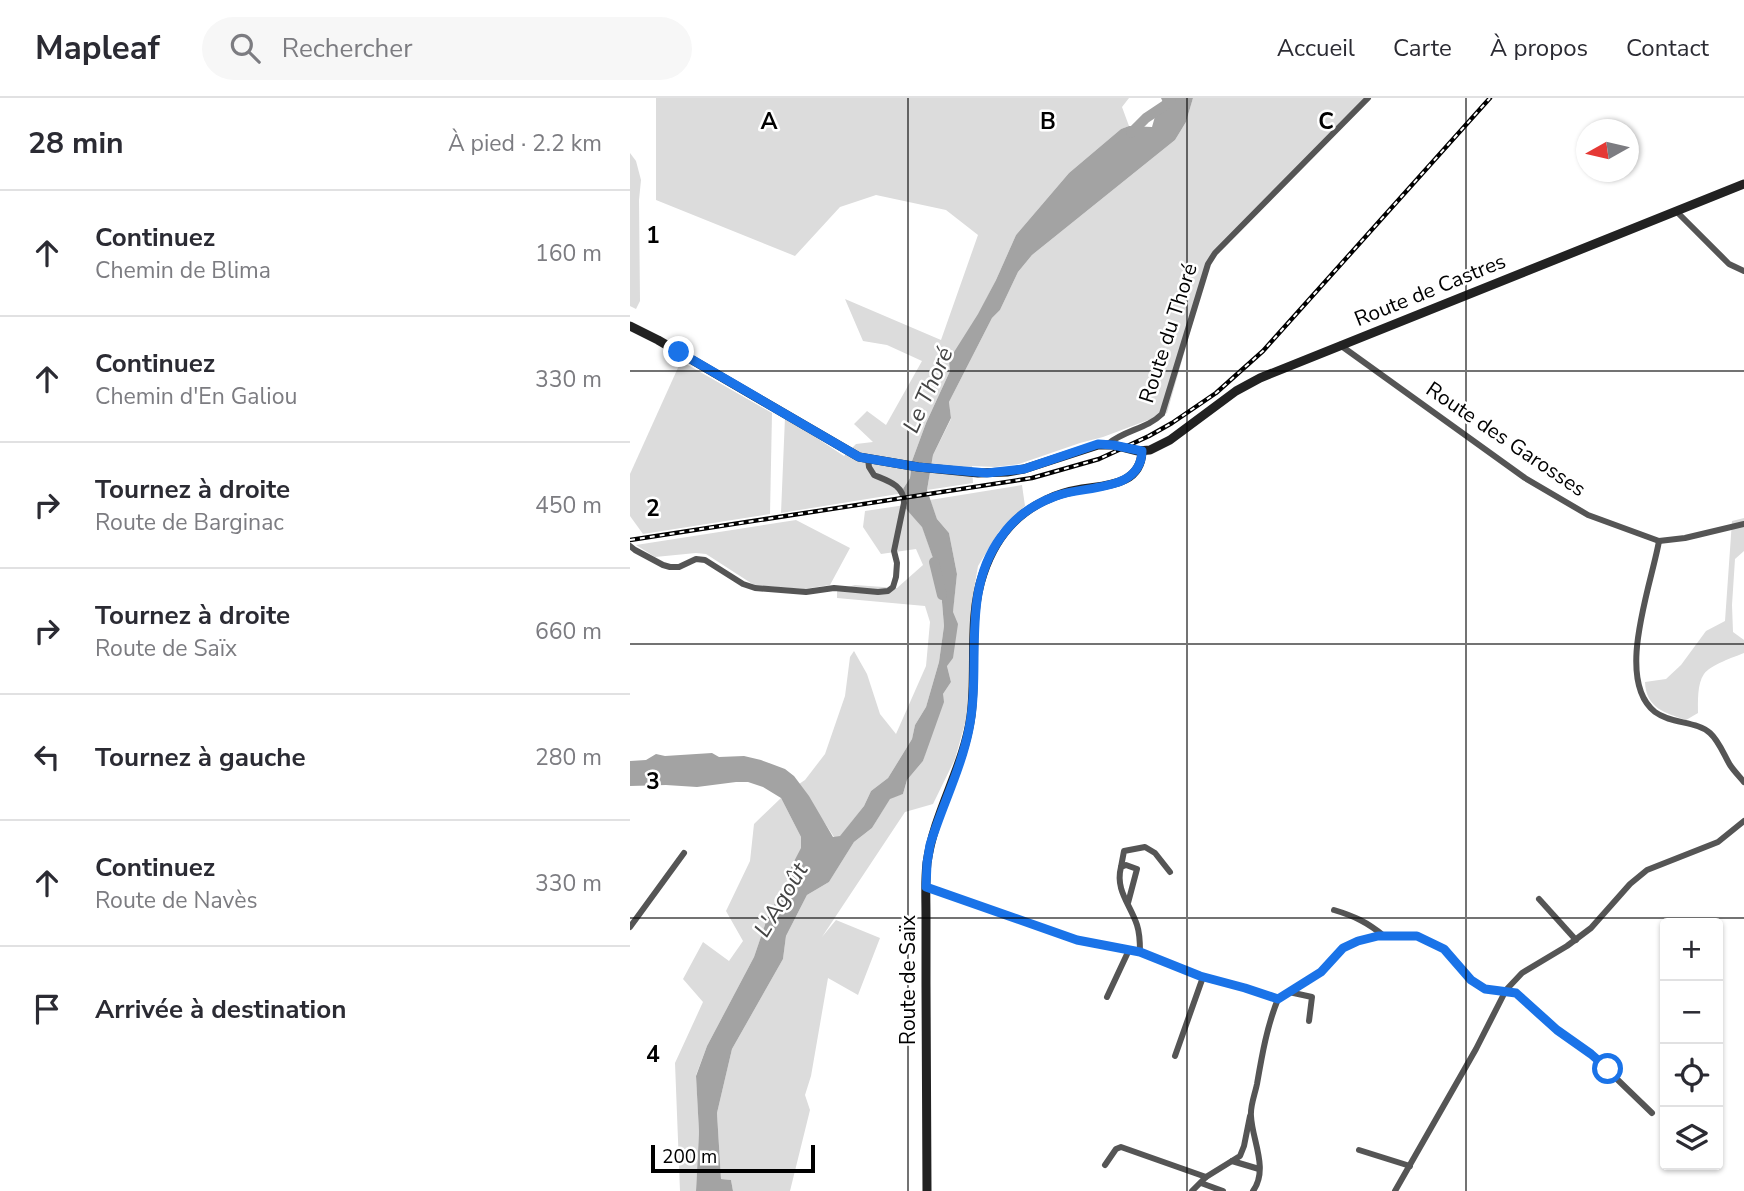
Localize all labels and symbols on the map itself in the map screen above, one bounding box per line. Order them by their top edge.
text: A [760,106,778,137]
text: B [1040,106,1056,137]
text: C [1318,106,1334,137]
north arrow [1576,119,1639,182]
text: 1 [646,220,660,251]
street label: Route de Castres [1350,247,1510,333]
street label: Route du Thoré [1132,260,1204,406]
route end [663,336,694,367]
water label: Le Thoré [895,342,961,438]
street label: Route des Garosses [1421,375,1591,503]
text: 2 [646,493,660,524]
text: 3 [646,766,660,797]
water label: L'Agoût [747,856,816,943]
street label: Route de Saïx [894,915,922,1045]
text: 4 [646,1039,660,1070]
route start [1592,1053,1623,1084]
scale bar [651,1142,816,1174]

